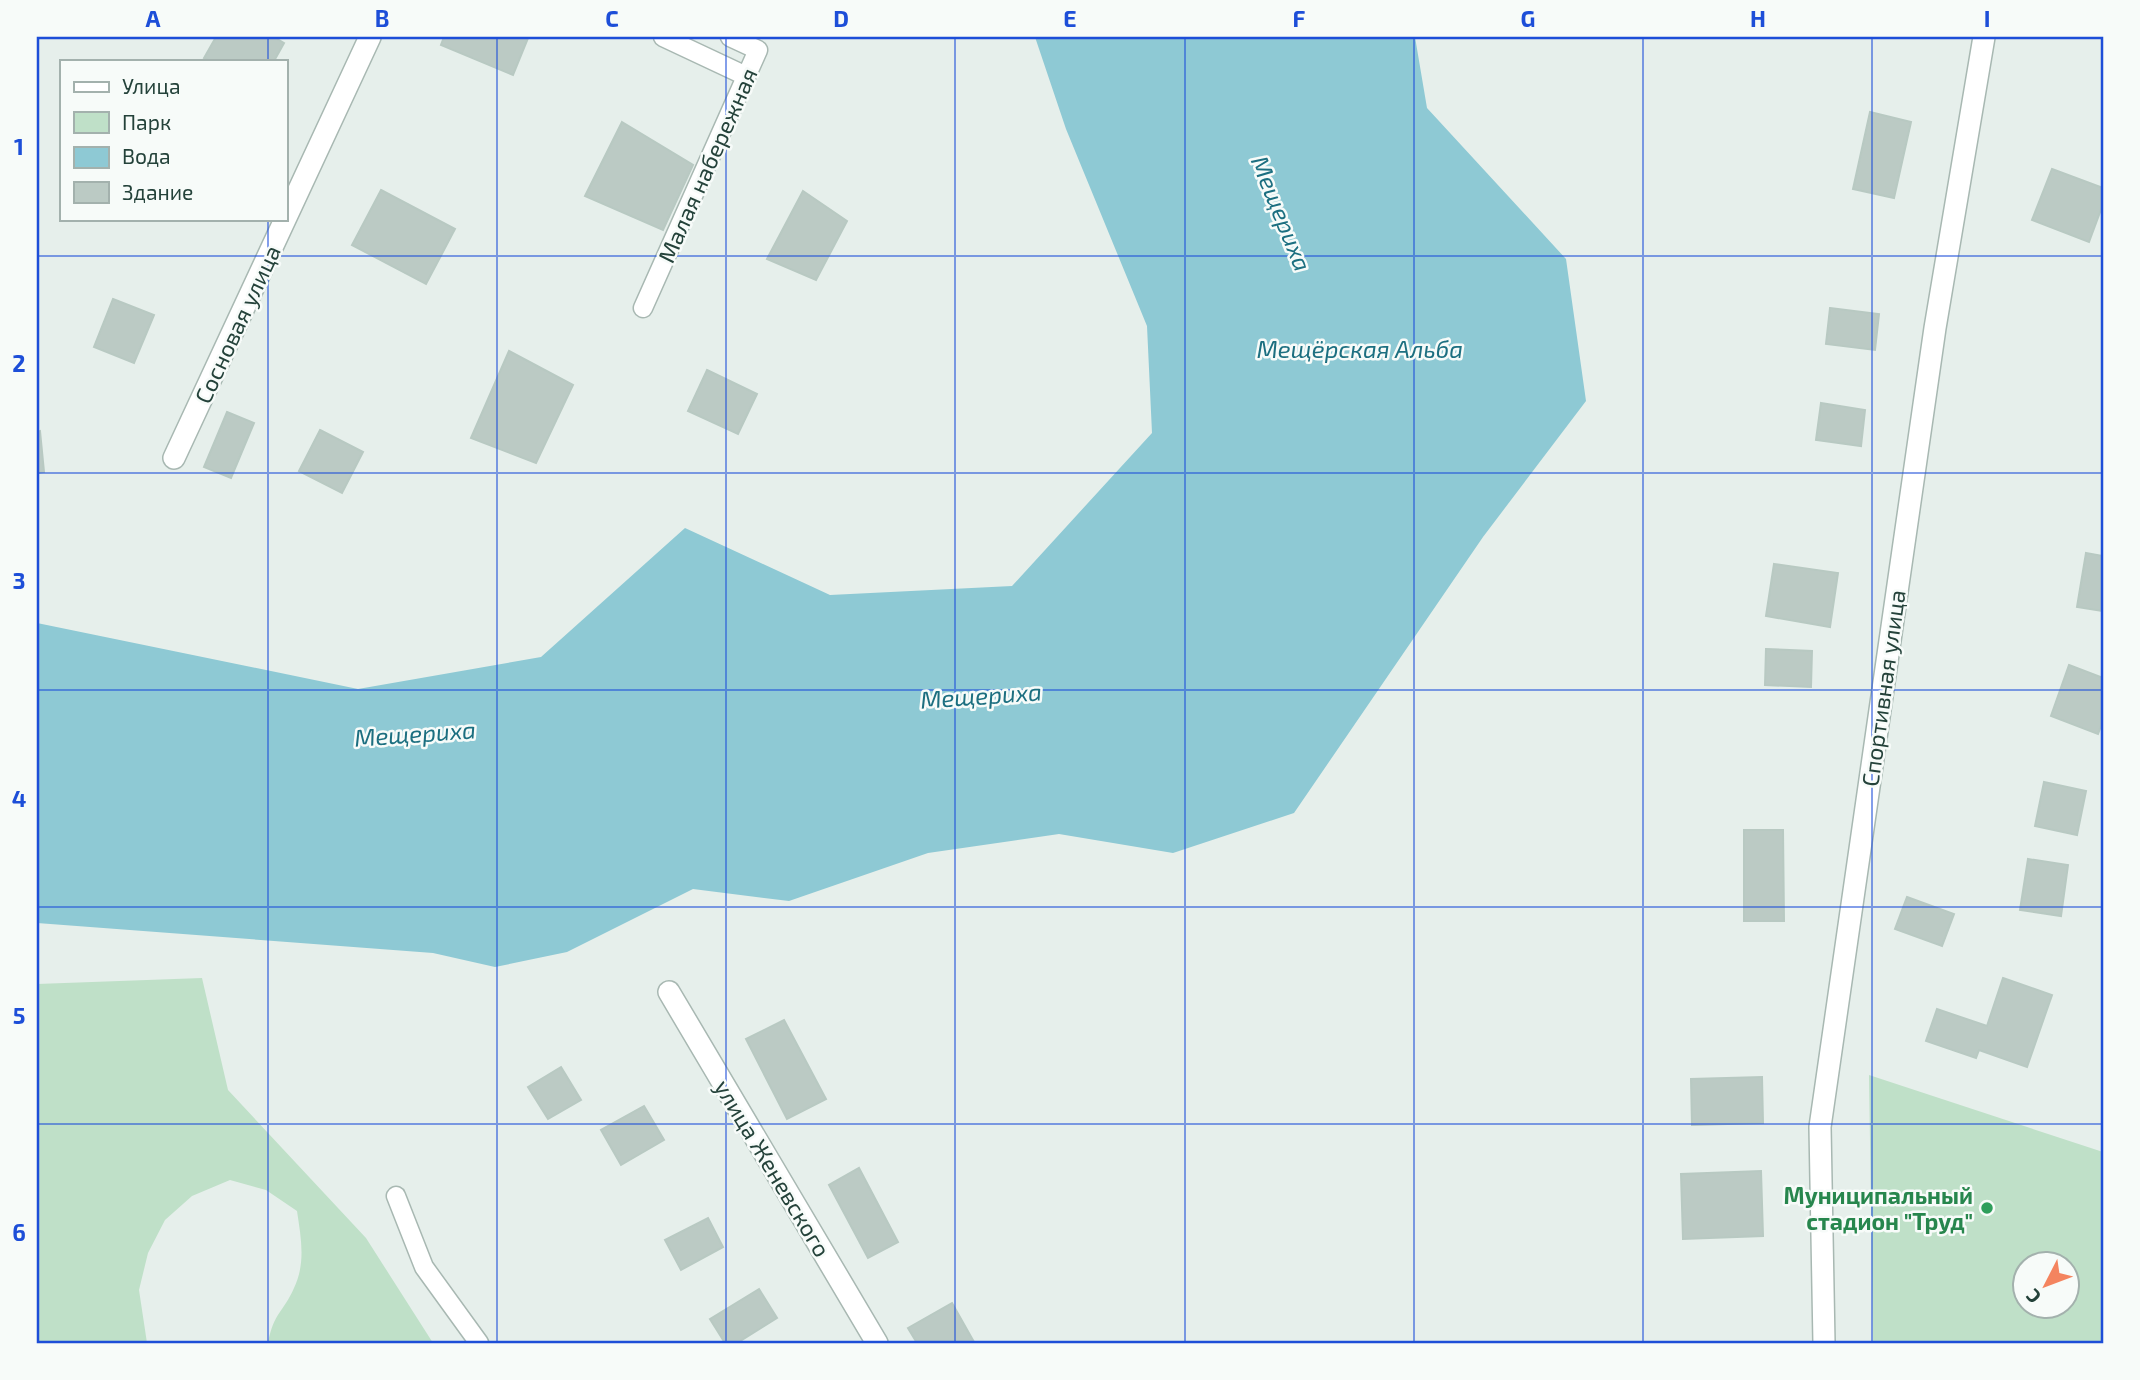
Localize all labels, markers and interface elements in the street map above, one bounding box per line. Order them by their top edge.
text: A [145,4,161,32]
text: B [375,4,389,32]
text: C [605,4,619,32]
text: D [833,4,849,32]
text: E [1063,4,1077,32]
text: F [1293,4,1306,32]
text: G [1521,4,1535,32]
text: H [1750,4,1766,32]
text: I [1984,4,1990,32]
legend [60,60,287,220]
street label: Малая набережная [651,63,763,267]
text: Улица [122,73,181,98]
text: Парк [122,109,171,134]
text: 1 [14,132,24,160]
text: Вода [122,143,171,168]
water label: Мещериха [1246,151,1318,275]
text: Здание [122,179,193,204]
street label: Сосновая улица [188,241,287,408]
water label: Мещёрская Альба [1257,334,1463,363]
text: 2 [12,349,26,377]
text: 3 [12,566,26,594]
street label: Спортивная улица [1855,588,1912,788]
water label: Мещериха [919,676,1043,714]
water label: Мещериха [353,714,477,752]
text: 4 [12,784,26,812]
text: 5 [13,1001,25,1029]
street label: улица Женевского [708,1075,837,1262]
place label: Муниципальный стадион "Труд" [1784,1181,1973,1235]
marker: Муниципальный стадион "Труд" [1979,1200,1995,1216]
text: 6 [12,1218,26,1246]
north arrow [2010,1250,2080,1320]
text: С [2021,1285,2045,1309]

